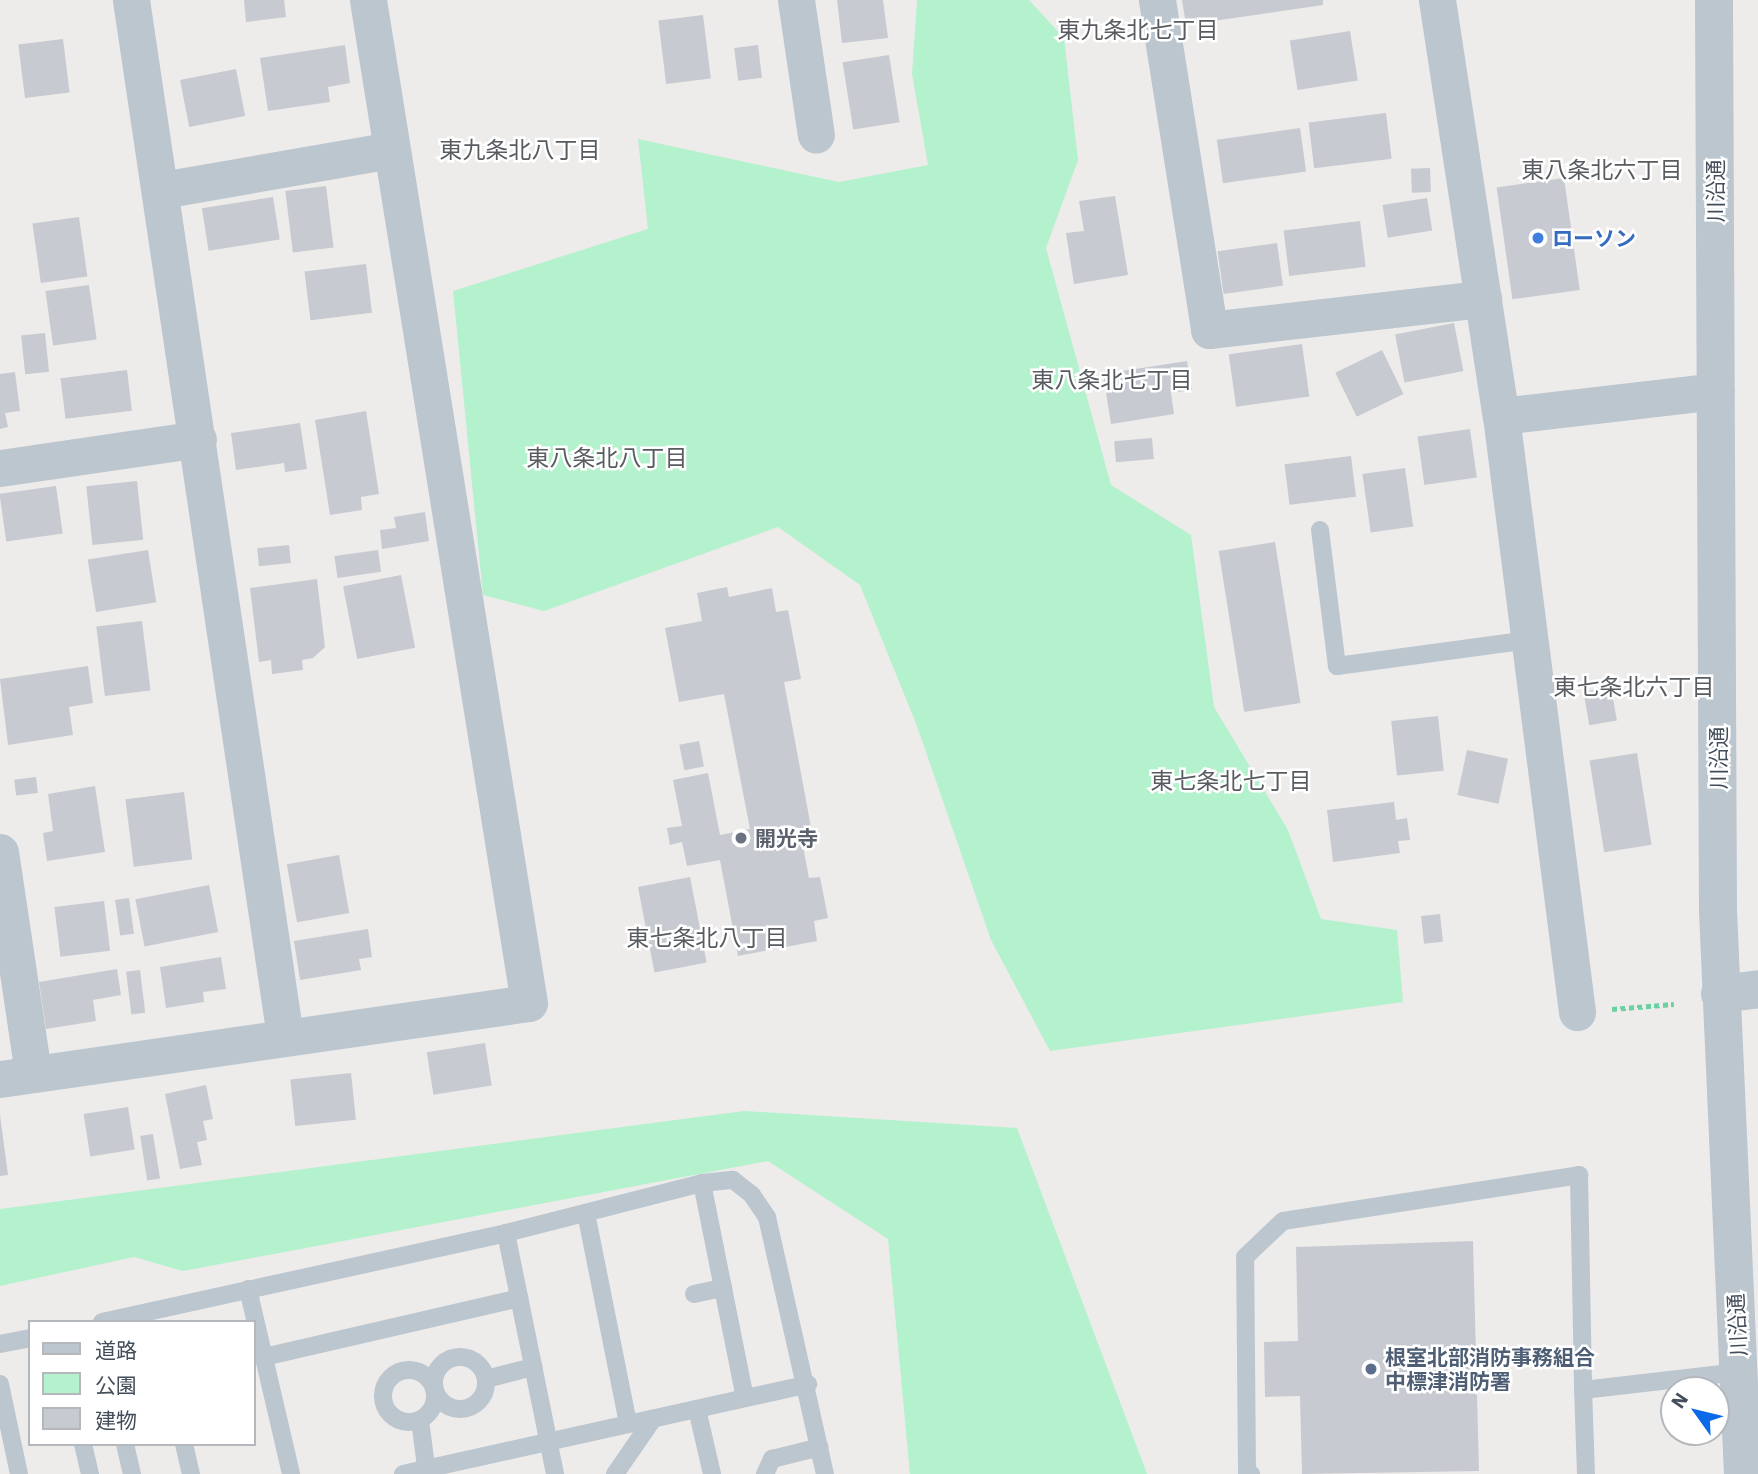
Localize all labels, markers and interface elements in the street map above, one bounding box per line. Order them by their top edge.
district label: 東九条北七丁目 [1058,15,1218,43]
district label: 東九条北八丁目 [440,135,600,163]
district label: 東八条北六丁目 [1522,155,1682,183]
street label: 川沿通 [1702,160,1728,222]
place label: ローソン [1552,225,1636,251]
marker: ローソン [1530,230,1546,246]
district label: 東八条北七丁目 [1032,365,1192,393]
district label: 東八条北八丁目 [527,443,687,471]
district label: 東七条北六丁目 [1554,672,1714,700]
street label: 川沿通 [1705,727,1731,789]
district label: 東七条北七丁目 [1151,766,1311,794]
place label: 開光寺 [755,825,818,851]
marker: 開光寺 [733,830,749,846]
district label: 東七条北八丁目 [627,923,787,951]
street label: 川沿通 [1723,1293,1751,1357]
legend [28,1320,256,1446]
text: 道路 [95,1336,137,1364]
place label: 根室北部消防事務組合 中標津消防署 [1385,1344,1595,1394]
marker: 根室北部消防事務組合 中標津消防署 [1363,1361,1379,1377]
text: 公園 [95,1371,137,1399]
north arrow [1660,1376,1730,1446]
text: N [1665,1388,1693,1413]
text: 建物 [95,1406,137,1434]

